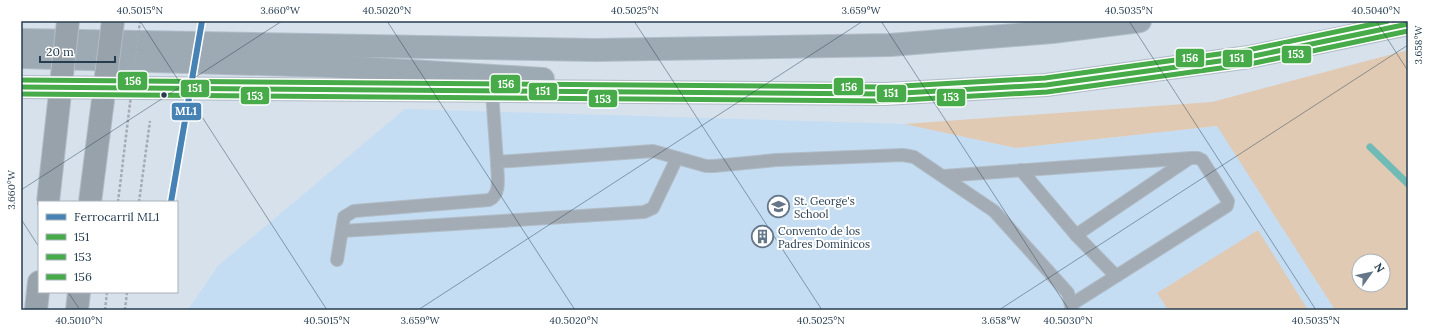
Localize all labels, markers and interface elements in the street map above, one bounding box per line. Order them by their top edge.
text: 40.5015°N [117,4,164,17]
text: 3.660°W [260,4,301,17]
text: 40.5020°N [363,4,412,17]
text: 40.5025°N [611,4,659,17]
text: 3.659°W [842,4,882,17]
text: 40.5035°N [1105,4,1154,17]
text: 40.5040°N [1352,4,1401,17]
text: 3.658°W [1412,25,1425,64]
scale bar [40,38,115,64]
text: 20 m [46,44,74,59]
line badge: 153 [1281,45,1312,64]
text: 153 [1288,47,1304,61]
line badge: 156 [1175,48,1205,68]
line badge: 151 [1222,49,1253,68]
text: 156 [1182,51,1198,65]
text: 151 [1230,51,1245,65]
line badge: 156 [117,71,148,91]
text: 156 [125,74,141,88]
line badge: 156 [490,74,521,94]
text: 156 [498,77,514,91]
line badge: 156 [833,77,864,96]
line badge: 151 [180,79,210,98]
text: 156 [841,80,857,94]
text: 151 [188,81,203,95]
line badge: 151 [528,82,558,101]
text: 151 [536,84,551,98]
line badge: 151 [876,84,907,103]
line badge: 153 [240,86,270,105]
text: 151 [884,86,899,100]
line badge: 153 [936,88,966,107]
text: 153 [247,89,263,103]
line badge: 153 [588,89,618,108]
unlabelled marker [159,90,169,100]
text: 153 [943,90,959,104]
text: 153 [595,92,611,106]
line badge: ML1 [171,102,202,121]
text: ML1 [175,104,197,118]
text: 3.660°W [5,169,18,210]
school or university icon: St. George's School [766,194,792,220]
place label: St. George's School [794,194,855,221]
legend [38,201,178,293]
text: Ferrocarril ML1 [74,209,159,224]
building icon: Convento de los Padres Dominicos [749,224,775,250]
place label: Convento de los Padres Dominicos [778,224,870,251]
text: 151 [74,229,89,244]
text: 153 [74,249,92,264]
north arrow [1351,253,1391,293]
text: N [1371,260,1388,275]
text: 156 [74,269,92,284]
text: 40.5010°N [55,314,103,327]
text: 40.5015°N [304,314,351,327]
text: 3.659°W [401,314,441,327]
text: 40.5020°N [550,314,599,327]
text: 40.5025°N [797,314,845,327]
text: 3.658°W [982,314,1021,327]
text: 40.5030°N [1043,314,1093,327]
text: 40.5035°N [1292,314,1341,327]

